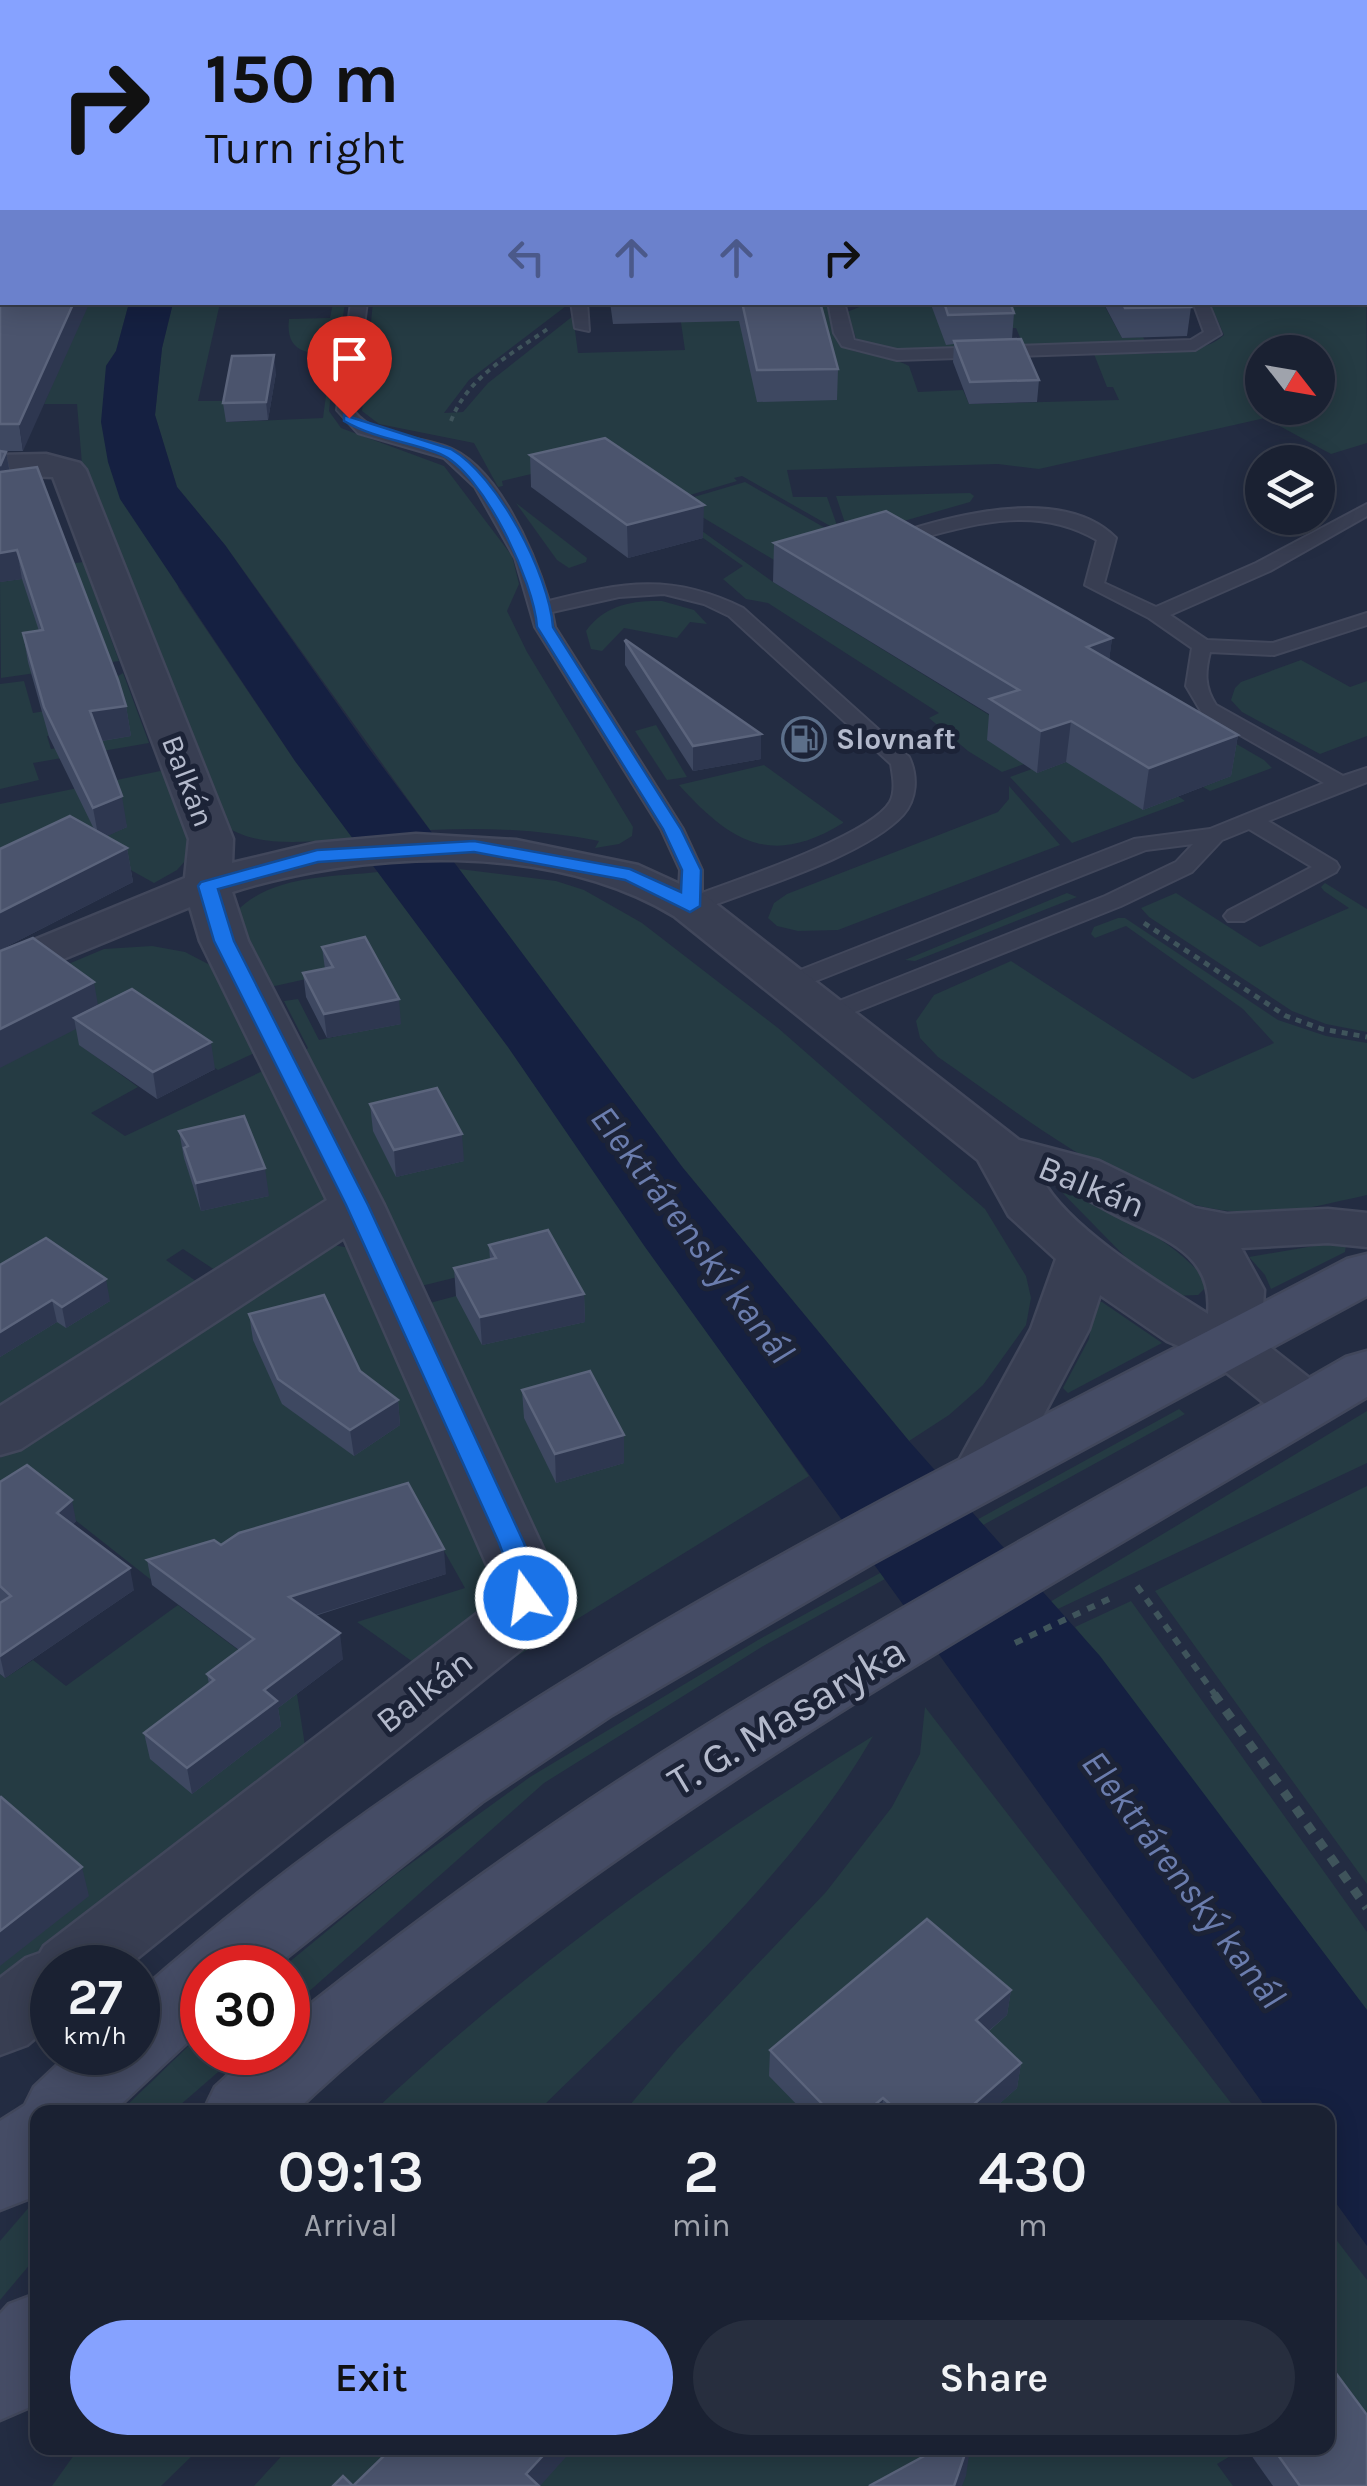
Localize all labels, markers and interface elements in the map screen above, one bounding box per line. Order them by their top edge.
text: 150 m [205,38,399,120]
icon: right [40,40,170,170]
text: Turn right [205,122,405,174]
icon: left [499,230,554,285]
icon: ahead [604,230,659,285]
icon: ahead [709,230,764,285]
icon: right [814,230,869,285]
pin [307,316,392,419]
icon: arrive [322,331,377,386]
north arrow [1245,335,1335,425]
map controls [1245,335,1335,535]
button: layers [1245,445,1335,535]
fuel station icon: Slovnaft [781,716,827,762]
place label: Slovnaft [836,721,956,757]
street label: Balkán [154,730,222,832]
water label: Elektrárenský kanál [581,1096,804,1372]
street label: Balkán [1033,1147,1151,1226]
position arrow [474,1546,578,1650]
street label: T. G. Masaryka [659,1625,914,1806]
street label: Balkán [368,1641,481,1742]
water label: Elektrárenský kanál [1072,1741,1295,2017]
speed limit sign: 30 [180,1945,310,2075]
text: 27 [67,1968,123,2027]
text: km/h [63,2021,127,2050]
text: 09:13 [278,2137,424,2207]
text: 2 [683,2137,719,2207]
text: 430 [978,2137,1087,2207]
text: Arrival [304,2207,398,2244]
text: min [672,2207,731,2244]
text: m [1018,2207,1048,2244]
button: Exit [70,2320,673,2435]
button: Share [693,2320,1295,2435]

